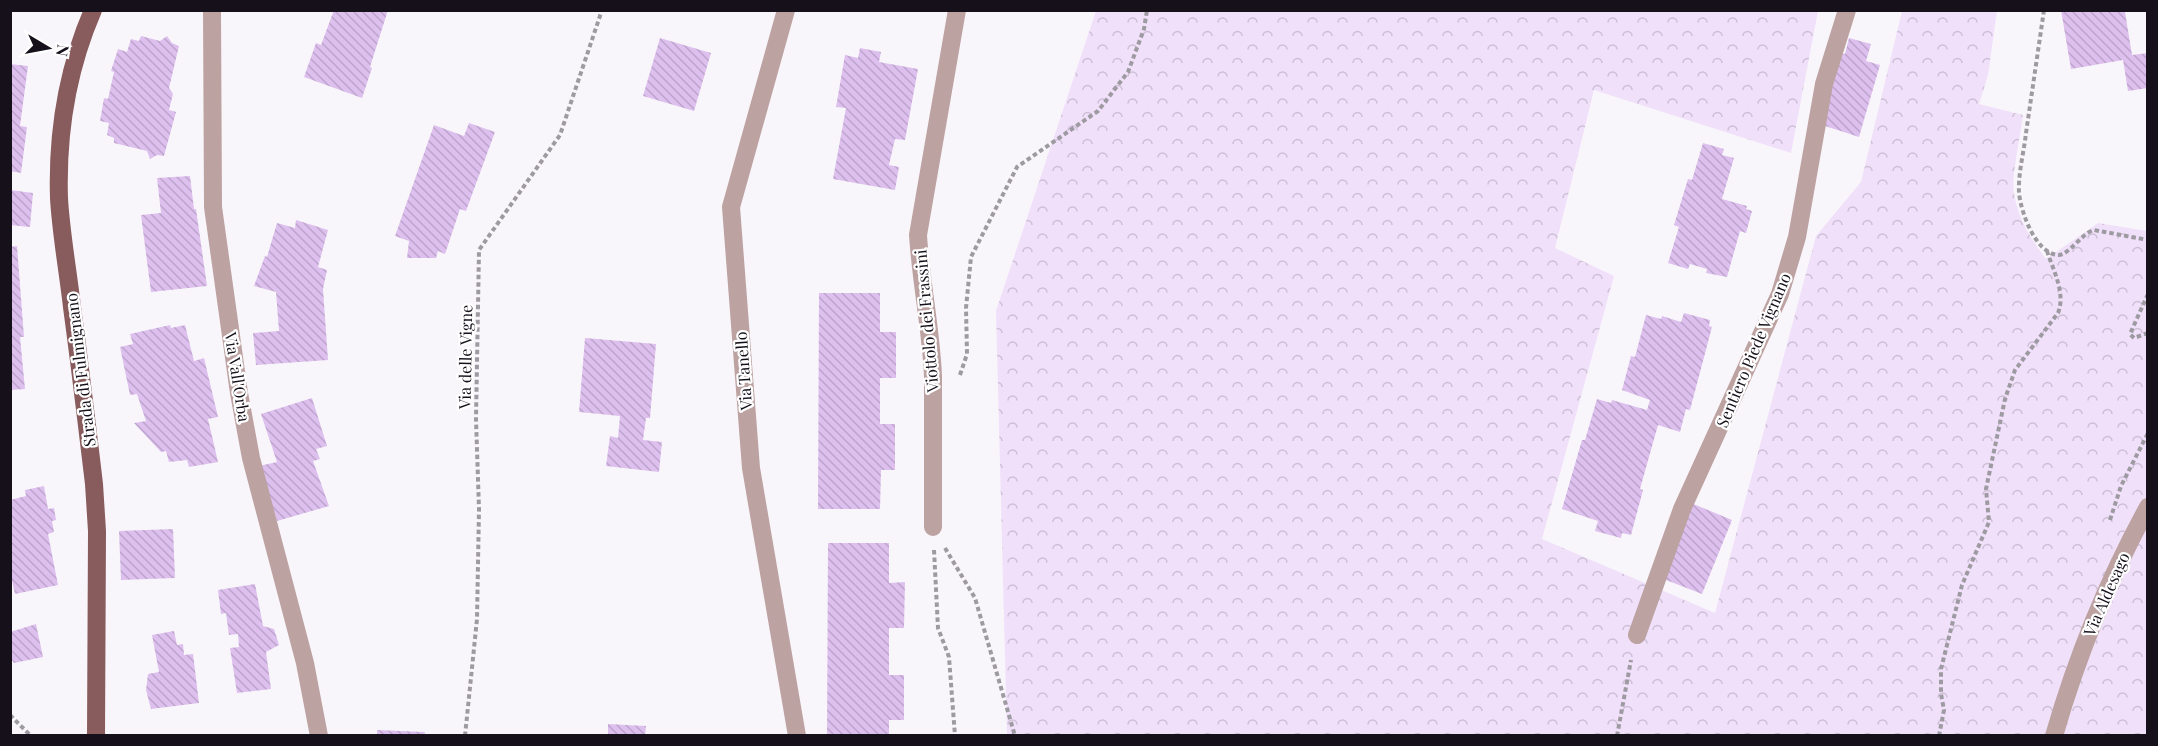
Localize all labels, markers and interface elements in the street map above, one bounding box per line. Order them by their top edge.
north arrow [18,18,78,78]
text: N [52,43,75,59]
street label: Viottolo dei Frassini [909,249,943,394]
street label: Sentiero Piede Vignano [1711,269,1795,430]
street label: Strada di Fulmignano [60,292,100,448]
street label: Via delle Vigne [454,305,476,410]
street label: Via Vall'Orba [220,330,255,423]
street label: Via Tanello [730,331,756,412]
street label: Via Aldesago [2078,549,2134,640]

